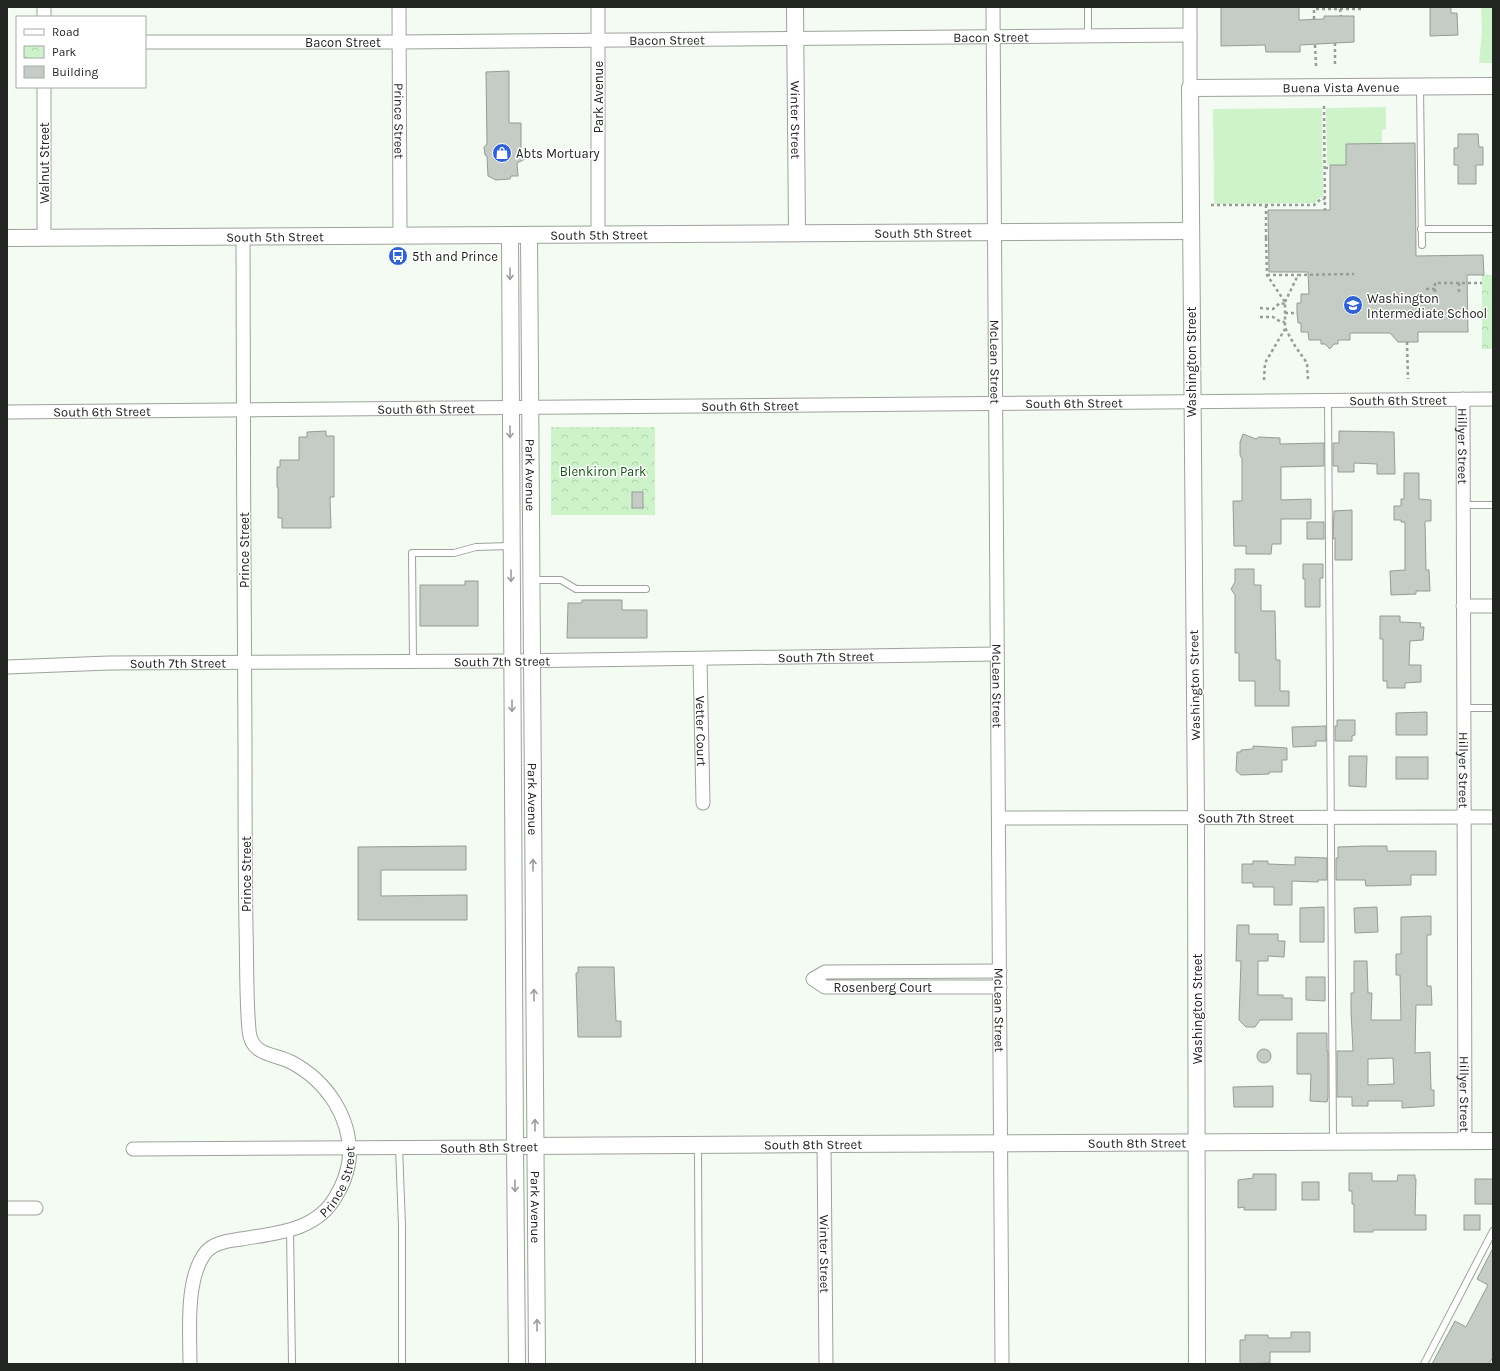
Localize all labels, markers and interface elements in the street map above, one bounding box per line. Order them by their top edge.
legend [16,16,146,88]
text: Road [52,25,80,39]
street label: Bacon Street [953,29,1029,45]
street label: Bacon Street [629,32,705,48]
street label: Bacon Street [305,35,381,50]
text: Park [52,45,77,59]
street label: Park Avenue [591,61,606,133]
text: Building [52,65,99,79]
street label: Buena Vista Avenue [1283,80,1400,95]
street label: Winter Street [788,81,803,159]
street label: Prince Street [391,83,407,159]
street label: Walnut Street [37,122,52,204]
shop icon: Abts Mortuary [491,142,513,164]
place label: Abts Mortuary [516,146,599,161]
street label: South 5th Street [874,225,972,241]
street label: South 5th Street [550,227,648,243]
street label: South 5th Street [226,229,324,245]
bus stop icon: 5th and Prince [387,245,409,267]
place label: 5th and Prince [412,249,498,264]
one-way arrow [506,267,514,280]
place label: Washington Intermediate School [1367,291,1487,321]
school or university icon: Washington Intermediate School [1342,294,1364,316]
street label: Washington Street [1184,307,1199,417]
street label: McLean Street [987,320,1003,404]
street label: South 6th Street [1349,392,1447,408]
street label: South 6th Street [1025,395,1123,411]
street label: South 6th Street [701,398,799,414]
street label: South 6th Street [377,401,475,417]
street label: South 6th Street [53,404,151,420]
street label: Hillyer Street [1455,408,1470,484]
one-way arrow [506,425,514,438]
street label: Park Avenue [522,439,538,512]
park label: Blenkiron Park [560,464,646,479]
street label: Prince Street [237,512,252,588]
one-way arrow [507,569,515,582]
street label: Washington Street [1186,629,1203,740]
street label: McLean Street [989,644,1005,728]
street label: South 7th Street [778,649,874,665]
street label: South 7th Street [454,653,550,669]
street label: South 7th Street [130,655,226,671]
street label: Vetter Court [693,696,709,766]
one-way arrow [508,699,516,712]
street label: Hillyer Street [1456,732,1471,808]
street label: Park Avenue [525,763,540,836]
street label: South 7th Street [1198,810,1294,826]
street label: Prince Street [239,836,254,912]
one-way arrow [529,859,537,872]
street label: Washington Street [1190,954,1205,1064]
street label: McLean Street [991,968,1007,1052]
street label: Rosenberg Court [834,980,932,995]
one-way arrow [530,989,538,1002]
street label: Hillyer Street [1457,1056,1472,1132]
one-way arrow [531,1119,539,1132]
street label: South 8th Street [1088,1135,1186,1151]
street label: South 8th Street [764,1137,862,1152]
street label: South 8th Street [440,1139,538,1156]
street label: Prince Street [316,1146,357,1220]
street label: Park Avenue [528,1171,543,1244]
one-way arrow [511,1179,519,1192]
street label: Winter Street [817,1215,832,1293]
one-way arrow [533,1319,541,1332]

